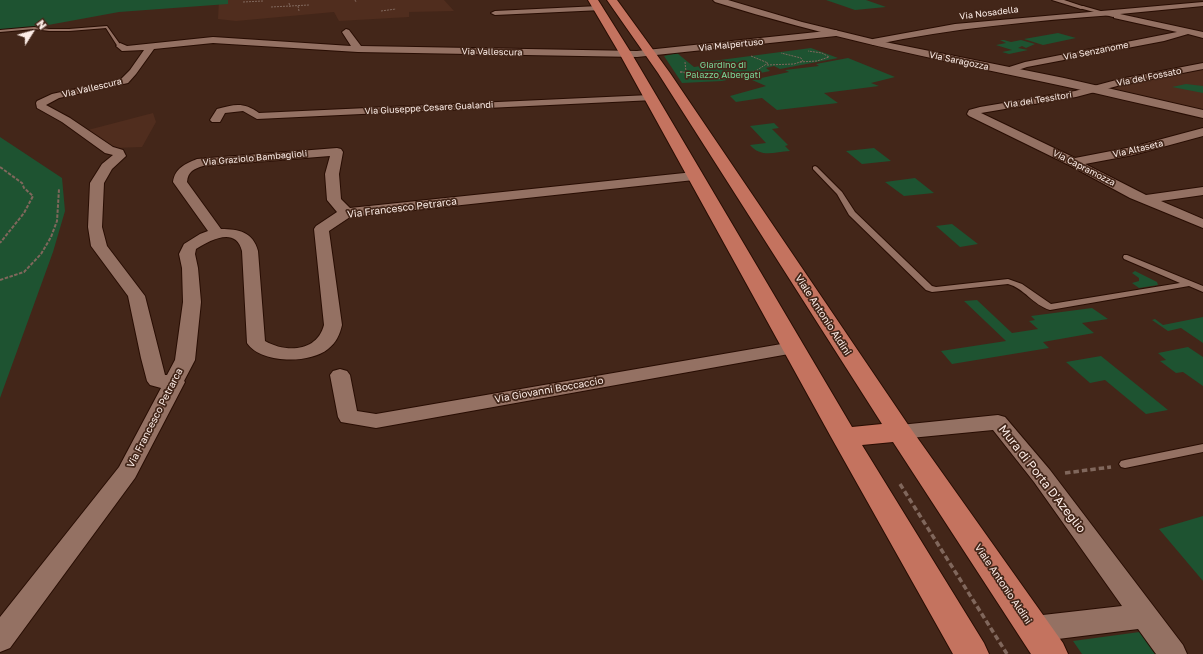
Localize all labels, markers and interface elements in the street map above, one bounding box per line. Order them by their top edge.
street label: Via Nosadella [959,4,1019,22]
north arrow [12,12,52,52]
text: N [34,17,50,32]
street label: Via Malpertuso [698,36,764,54]
street label: Via Senzanome [1063,39,1129,63]
street label: Via Vallescura [461,46,523,58]
street label: Via Saragozza [928,49,990,73]
park label: Giardino di Palazzo Albergati [685,60,761,81]
street label: Via del Fossato [1116,65,1182,89]
street label: Via Vallescura [61,76,123,100]
street label: Via dei Tessitori [1004,89,1072,111]
street label: Via Giuseppe Cesare Gualandi [364,99,494,117]
street label: Via Altaseta [1112,138,1164,160]
street label: Via Graziolo Bambaglioli [202,148,308,168]
street label: Via Capramozza [1051,148,1117,188]
street label: Via Francesco Petrarca [347,195,457,221]
street label: Viale Antonio Aldini [792,272,854,358]
street label: Via Francesco Petrarca [125,366,185,470]
street label: Via Giovanni Boccaccio [494,375,604,405]
street label: Mura di Porta D'Azeglio [995,422,1089,536]
street label: Viale Antonio Aldini [972,542,1034,626]

